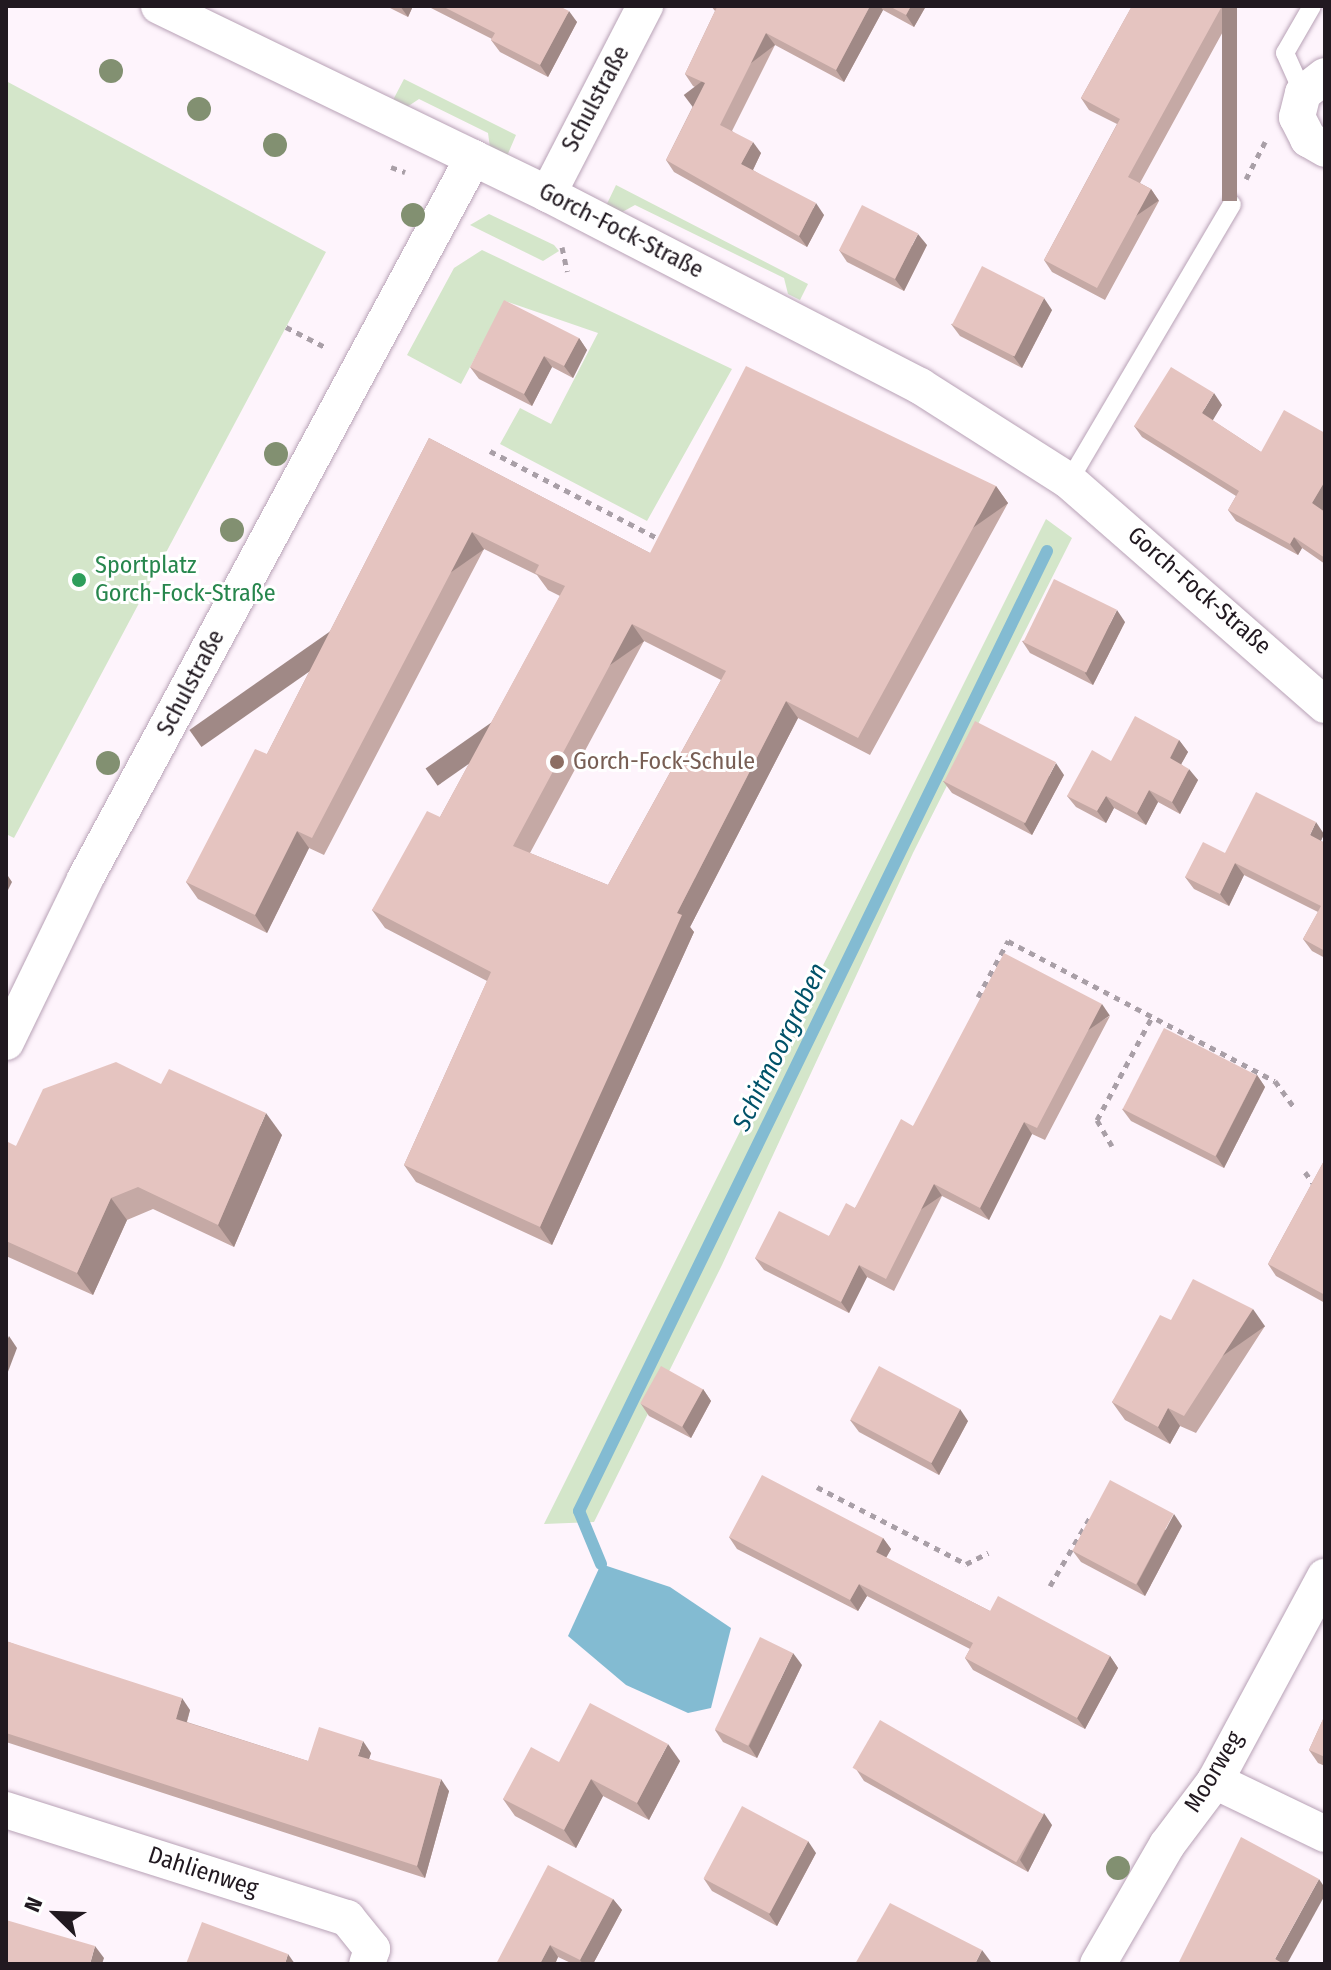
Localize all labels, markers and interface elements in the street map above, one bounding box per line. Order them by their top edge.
street label: Schulstraße [556,41,636,157]
street label: Gorch-Fock-Straße [534,177,708,285]
street label: Gorch-Fock-Straße [1121,521,1277,661]
place label: Sportplatz Gorch-Fock-Straße [95,552,276,608]
marker: Sportplatz Gorch-Fock-Straße [70,571,88,589]
street label: Schulstraße [151,625,231,741]
place label: Gorch-Fock-Schule [573,748,755,776]
marker: Gorch-Fock-Schule [548,753,566,771]
water label: Schitmoorgraben [726,958,834,1136]
street label: Moorweg [1179,1726,1249,1818]
street label: Dahlienweg [144,1841,262,1903]
north arrow [16,1874,96,1954]
text: N [18,1893,48,1916]

